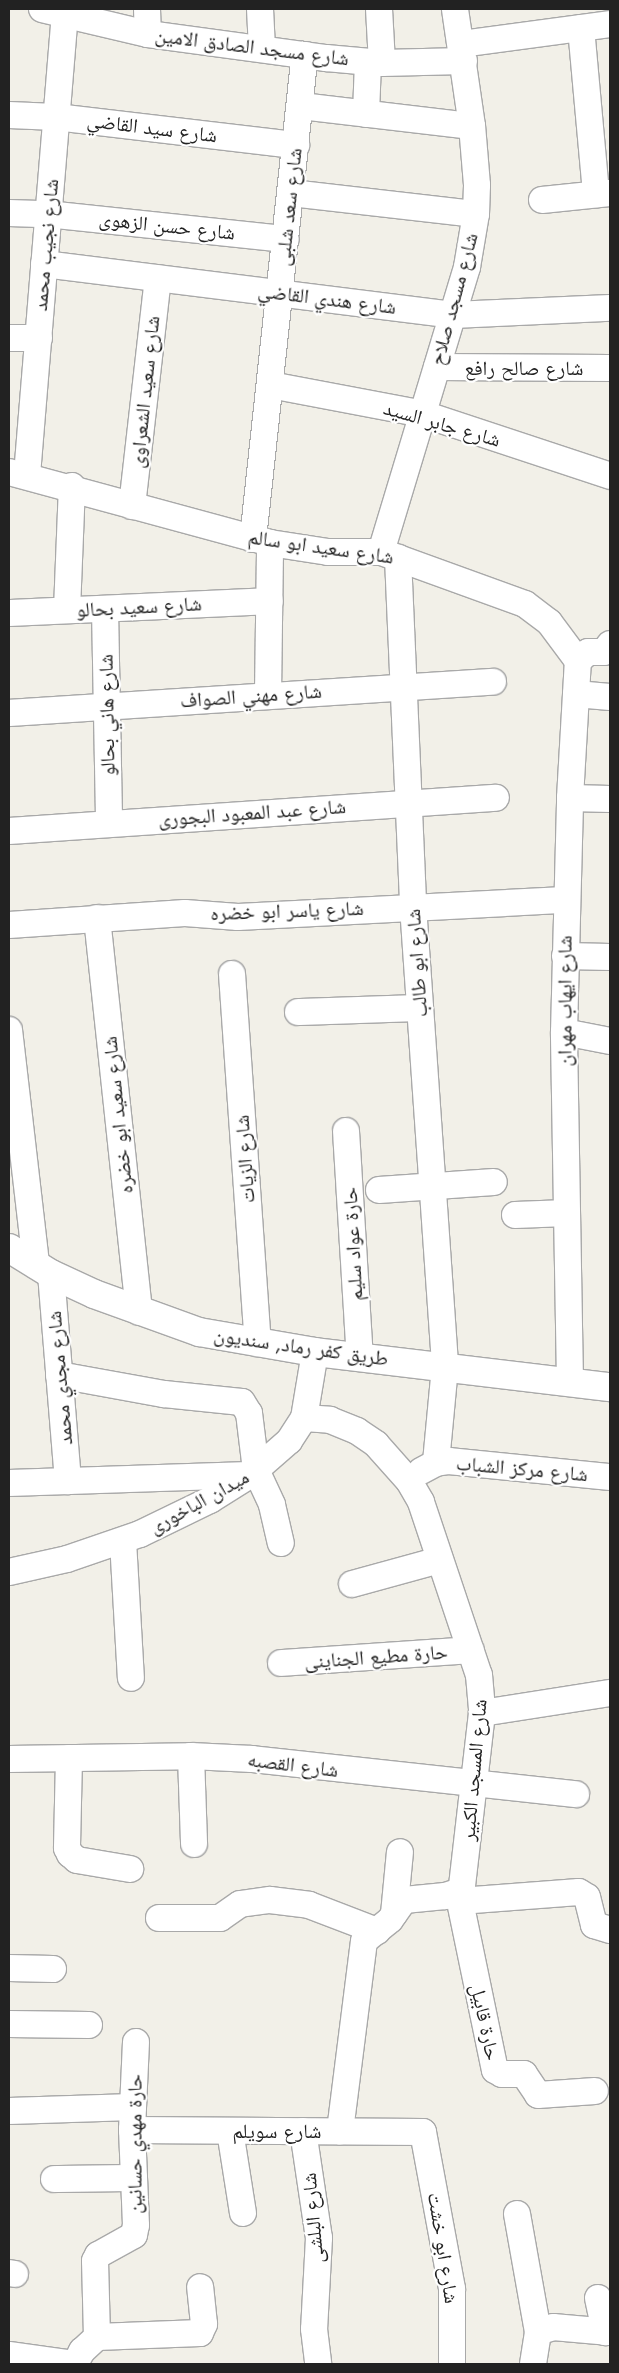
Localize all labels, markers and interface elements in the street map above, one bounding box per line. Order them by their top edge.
street label: شارع مسجد الصادق الامين [154,23,350,71]
street label: شارع سيد القاضي [85,108,219,148]
street label: شارع سعد شلبى [271,147,307,267]
street label: شارع نجيب محمد [28,178,64,312]
street label: شارع حسن الزهوى [98,207,236,245]
street label: شارع مسجد صلاح [425,230,483,368]
street label: شارع هندي القاضي [256,279,398,319]
street label: شارع سعيد الشعراوى [125,315,165,469]
street label: شارع صالح رافع [465,356,583,380]
street label: شارع جابر السيد [381,396,503,452]
street label: شارع سعيد ابو سالم [247,525,395,569]
street label: شارع سعيد بحالو [76,592,202,622]
street label: شارع هاني بحالو [94,654,120,776]
street label: شارع مهني الصواف [179,679,323,713]
street label: شارع عبد المعبود البجورى [157,794,347,832]
street label: شارع ياسر ابو خضره [210,896,364,926]
street label: شارع ابو طالب [401,908,433,1018]
street label: شارع ايهاب مهران [553,935,577,1067]
street label: شارع سعيد ابو خضره [98,1035,138,1195]
street label: شارع الزيات [230,1114,260,1204]
street label: حارة عواد سليم [338,1186,368,1302]
street label: شارع مجدي محمد [42,1310,78,1446]
street label: طريق كفر رماد, سنديون [212,1323,390,1371]
street label: شارع مركز الشباب [455,1451,589,1487]
street label: ميدان الباخورى [145,1465,253,1539]
street label: حارة مطيع الجناينى [303,1640,449,1674]
street label: شارع المسجد الكبير [456,1698,492,1842]
street label: شارع القصبه [246,1748,340,1782]
street label: حارة قابيل [465,1982,505,2062]
street label: حارة مهدي حسانين [123,2074,147,2214]
street label: شارع سويلم [233,2119,321,2143]
street label: شارع البلشى [297,2172,329,2264]
street label: شارع ابو خشت [422,2191,464,2305]

